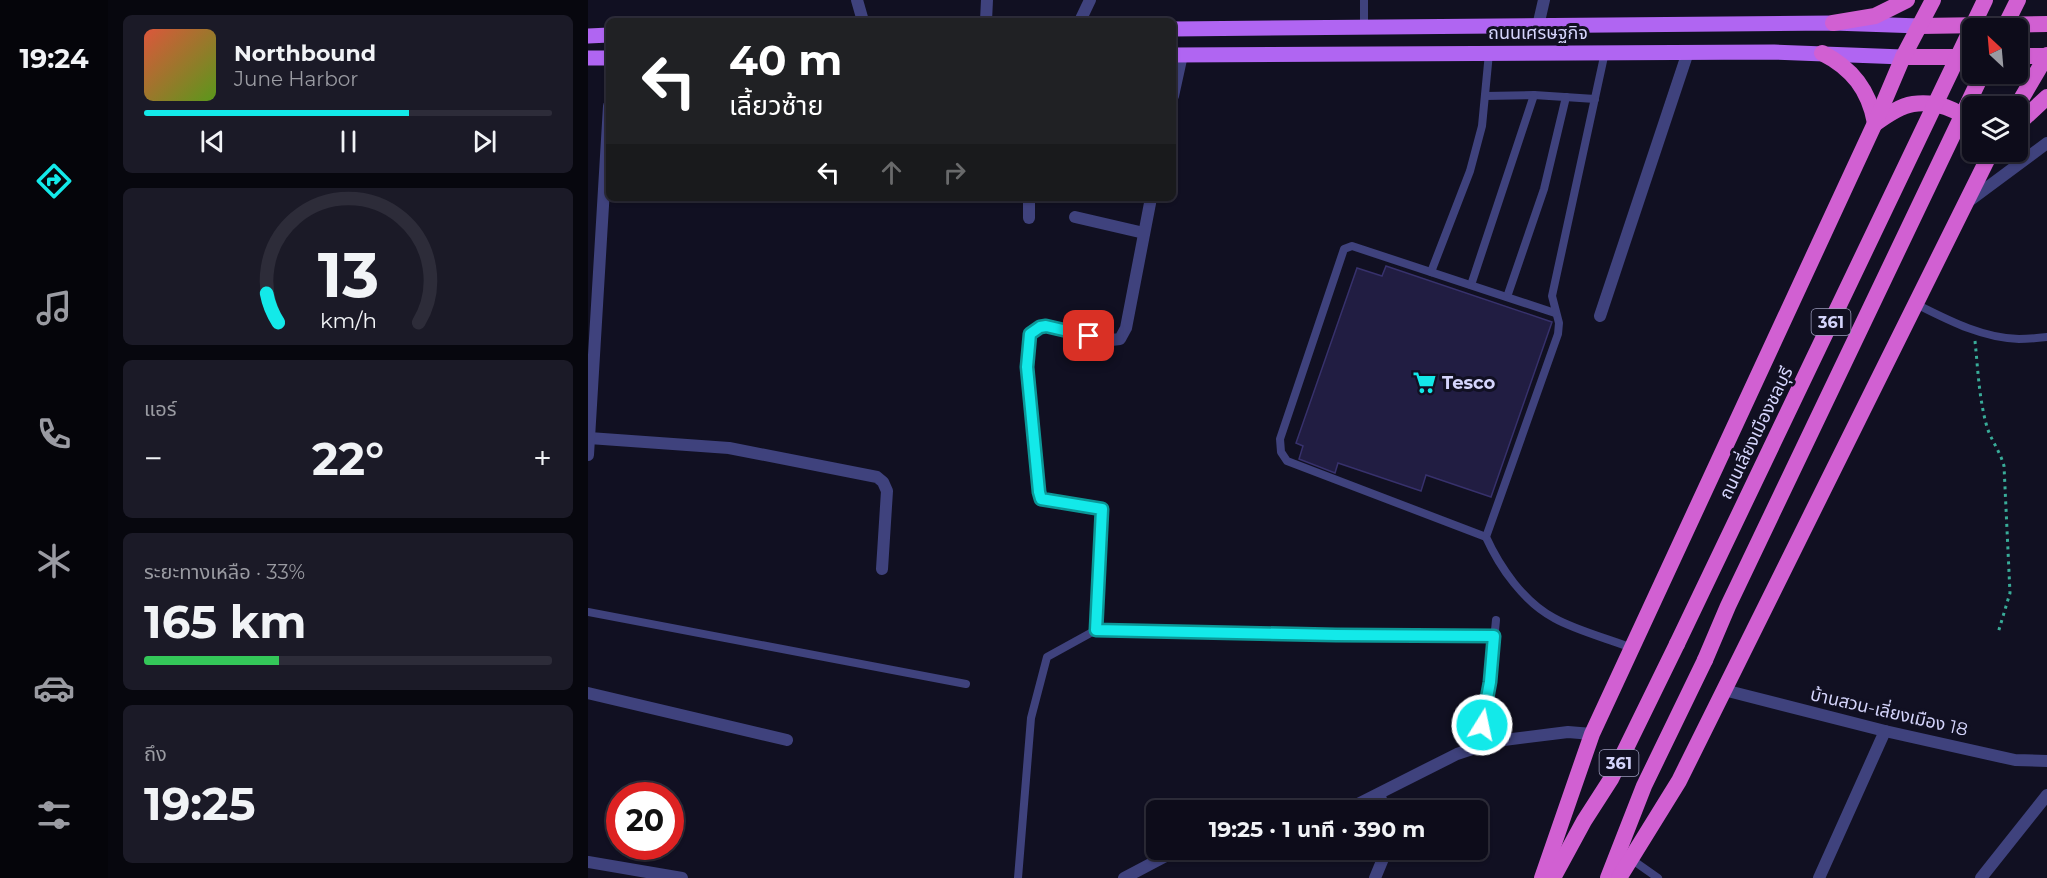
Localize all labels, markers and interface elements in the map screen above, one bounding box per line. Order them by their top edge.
north arrow [1962,18,2028,84]
map controls [1962,18,2028,162]
street label: ถนนเศรษฐกิจ [1488,22,1588,44]
text: 40 m [729,34,842,86]
text: Northbound [234,40,376,67]
text: 19:24 [19,42,89,75]
icon: left [630,42,708,120]
text: June Harbor [234,67,358,91]
text: เลี้ยวซ้าย [729,89,823,122]
button: layers [1962,96,2028,162]
icon: previous [196,125,229,158]
icon: pause [332,125,365,158]
icon: next [468,125,501,158]
icon: left [812,156,845,189]
icon: ahead [875,156,908,189]
icon: right [938,156,971,189]
icon: directions [33,160,75,202]
text: 13 [317,238,379,314]
icon: music [33,287,75,329]
text: km/h [319,308,377,334]
road number: 361 [1812,309,1850,335]
pin [1063,310,1114,361]
icon: arrive [1072,319,1105,352]
street label: ถนนเลี่ยงเมืองชลบุรี [1713,362,1798,503]
supermarket icon: Tesco [1411,370,1437,396]
place label: Tesco [1442,372,1496,394]
text: แอร์ [144,397,176,421]
icon: phone [33,413,75,455]
text: 22° [312,431,384,486]
text: − [144,438,163,478]
text: + [533,438,552,478]
icon: climate [33,540,75,582]
text: ระยะทางเหลือ · 33% [144,560,305,584]
text: 165 km [144,594,306,649]
icon: car [33,667,75,709]
street label: บ้านสวน-เลี่ยงเมือง 18 [1808,681,1970,741]
position arrow [1450,693,1514,757]
text: ถึง [144,742,167,766]
road number: 361 [1600,750,1638,776]
text: 19:25 [144,776,255,831]
speed limit sign: 20 [606,782,684,860]
icon: filters [33,794,75,836]
text: 19:25 · 1 นาที · 390 m [1209,816,1425,843]

